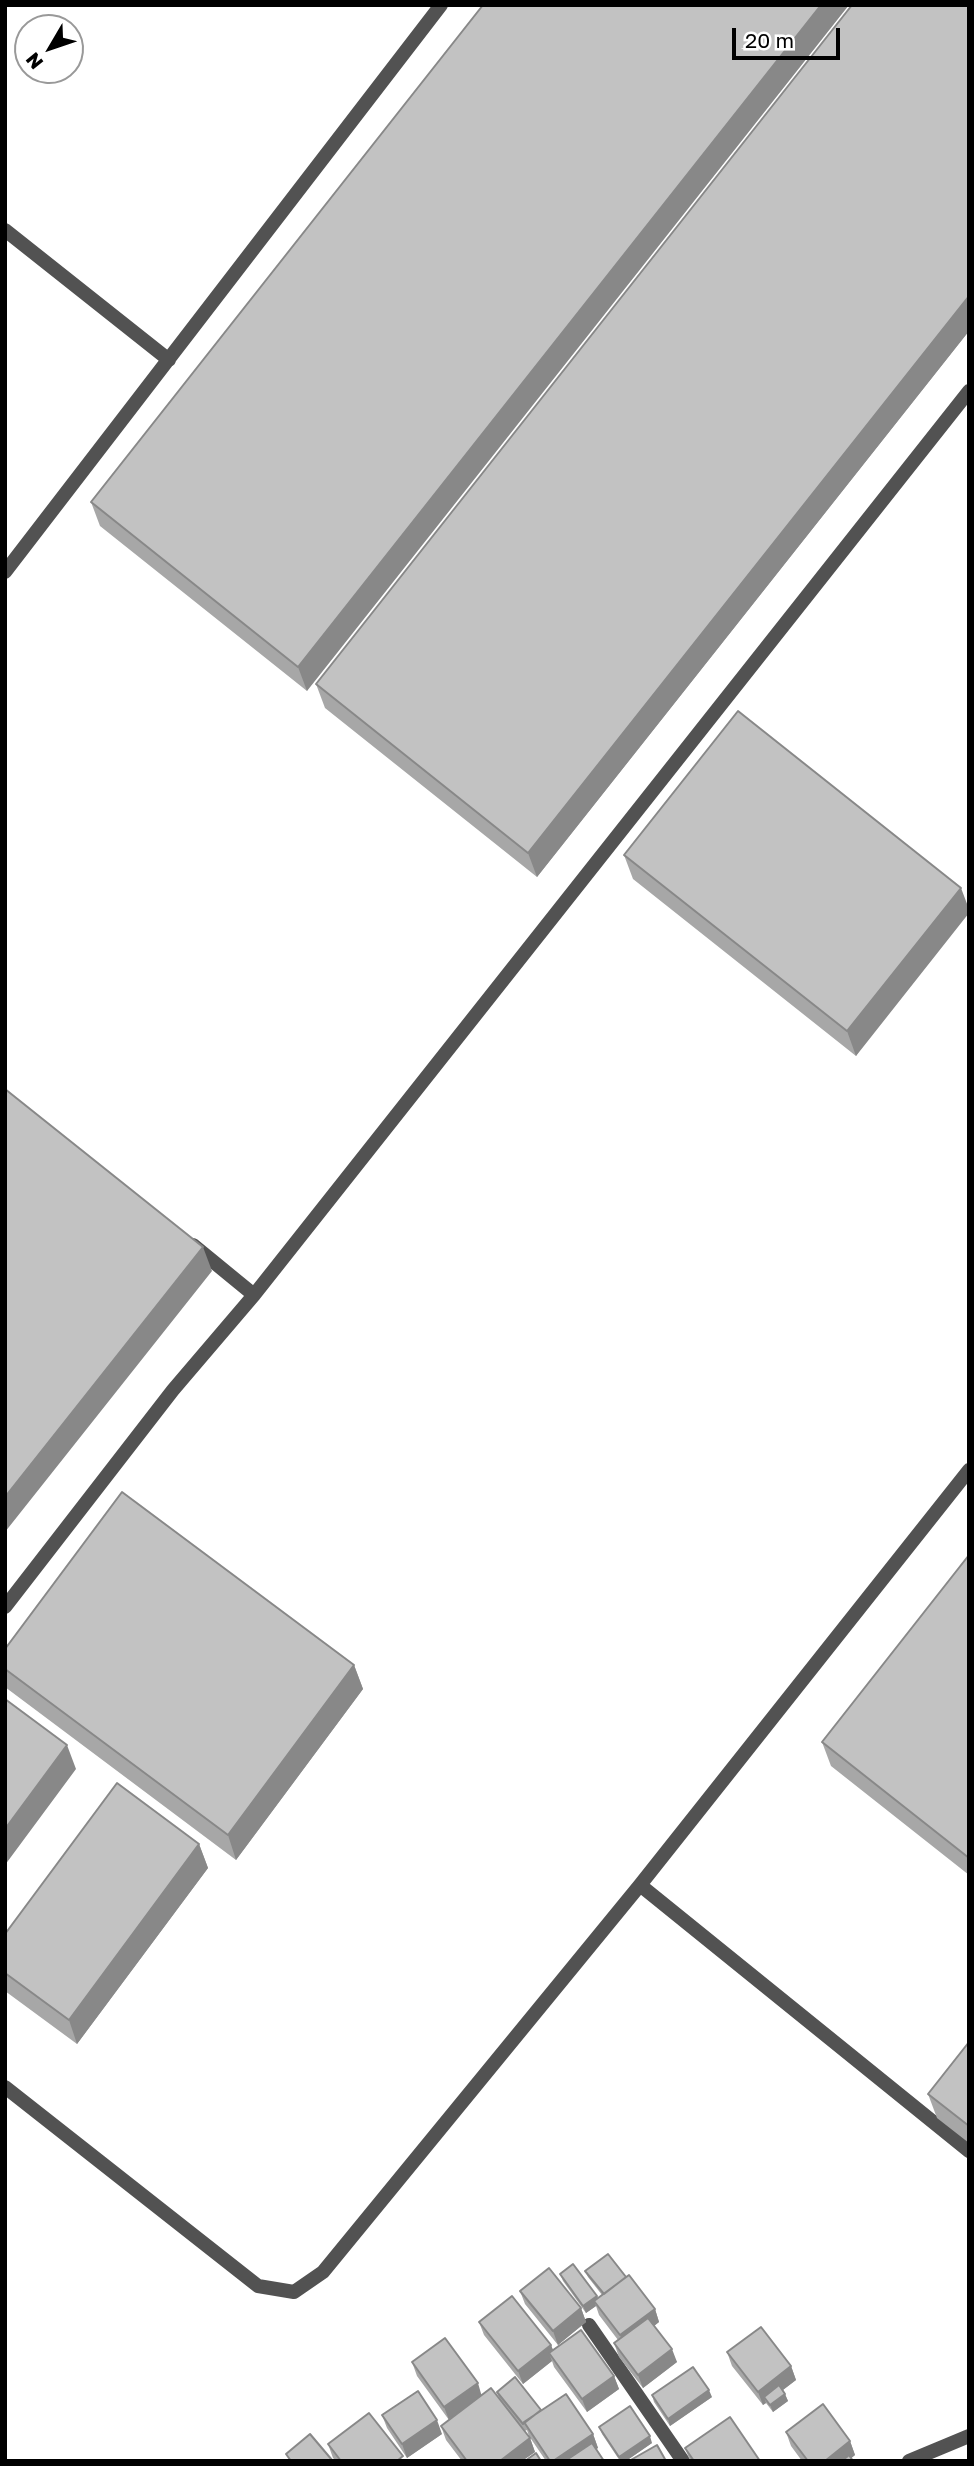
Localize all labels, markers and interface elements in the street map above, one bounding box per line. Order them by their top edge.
north arrow [14,14,84,84]
scale bar [736,14,844,58]
text: 20 m [745,27,794,53]
text: N [20,48,47,74]

